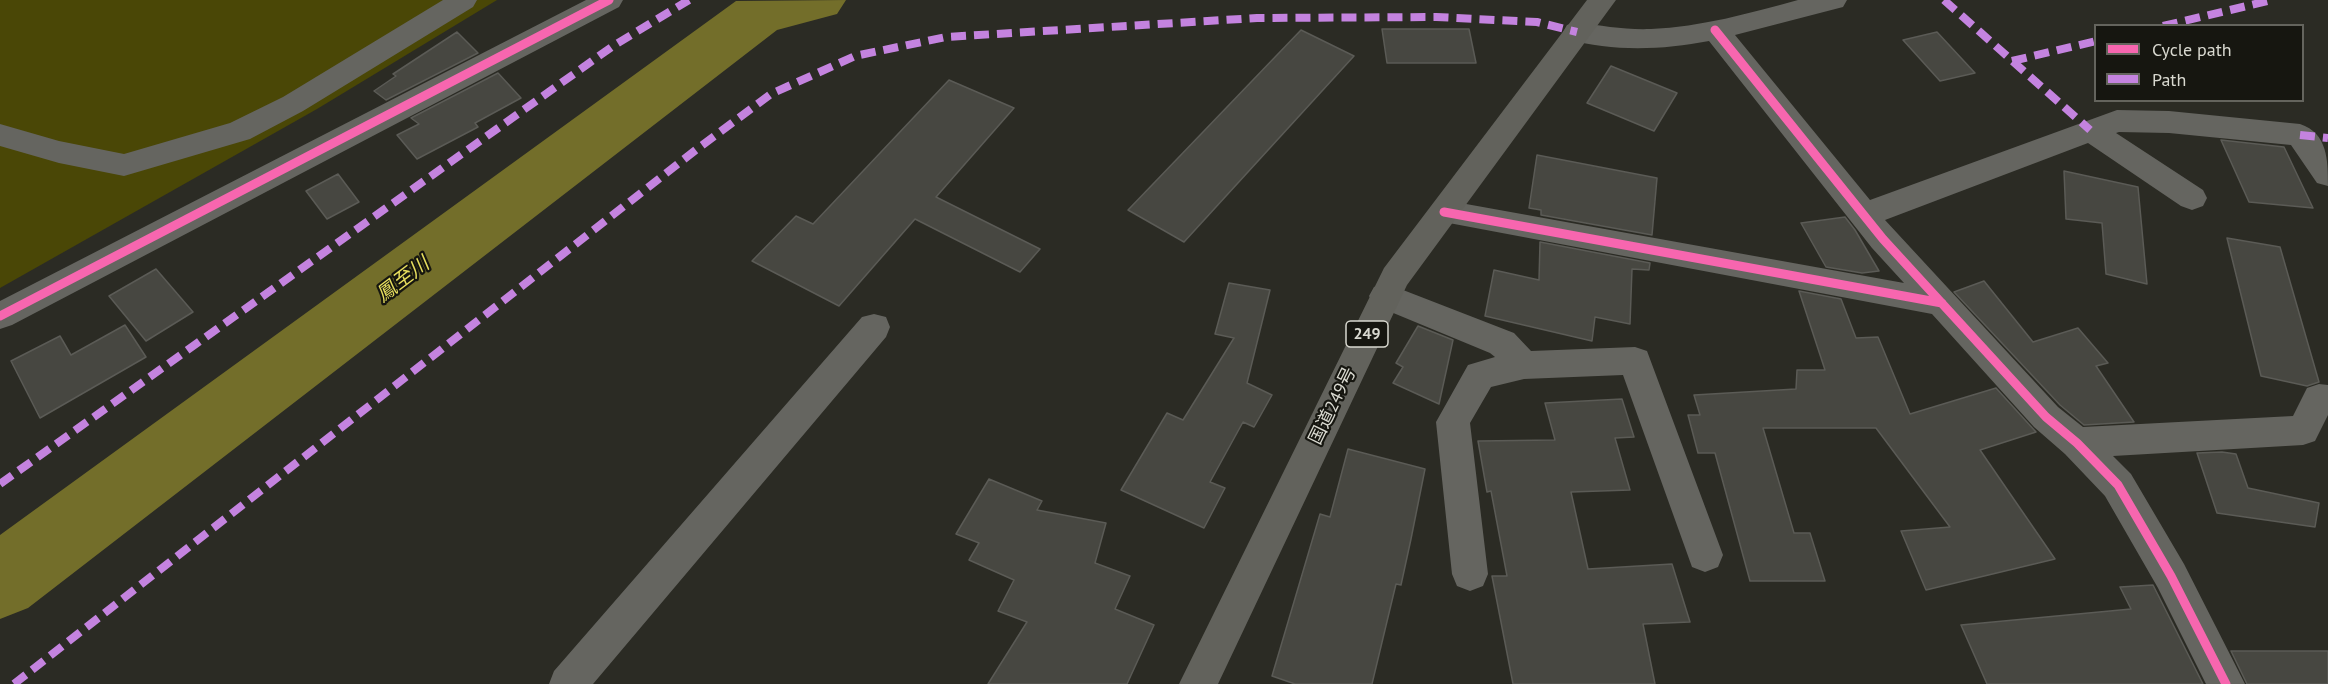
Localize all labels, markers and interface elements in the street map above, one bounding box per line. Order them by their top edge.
legend [2094,24,2304,102]
text: Cycle path [2152,38,2232,61]
text: Path [2152,68,2186,91]
water label: 鳳至川 [372,252,434,308]
road number: 249 [1346,321,1388,347]
street label: 国道249号 [1305,364,1361,448]

